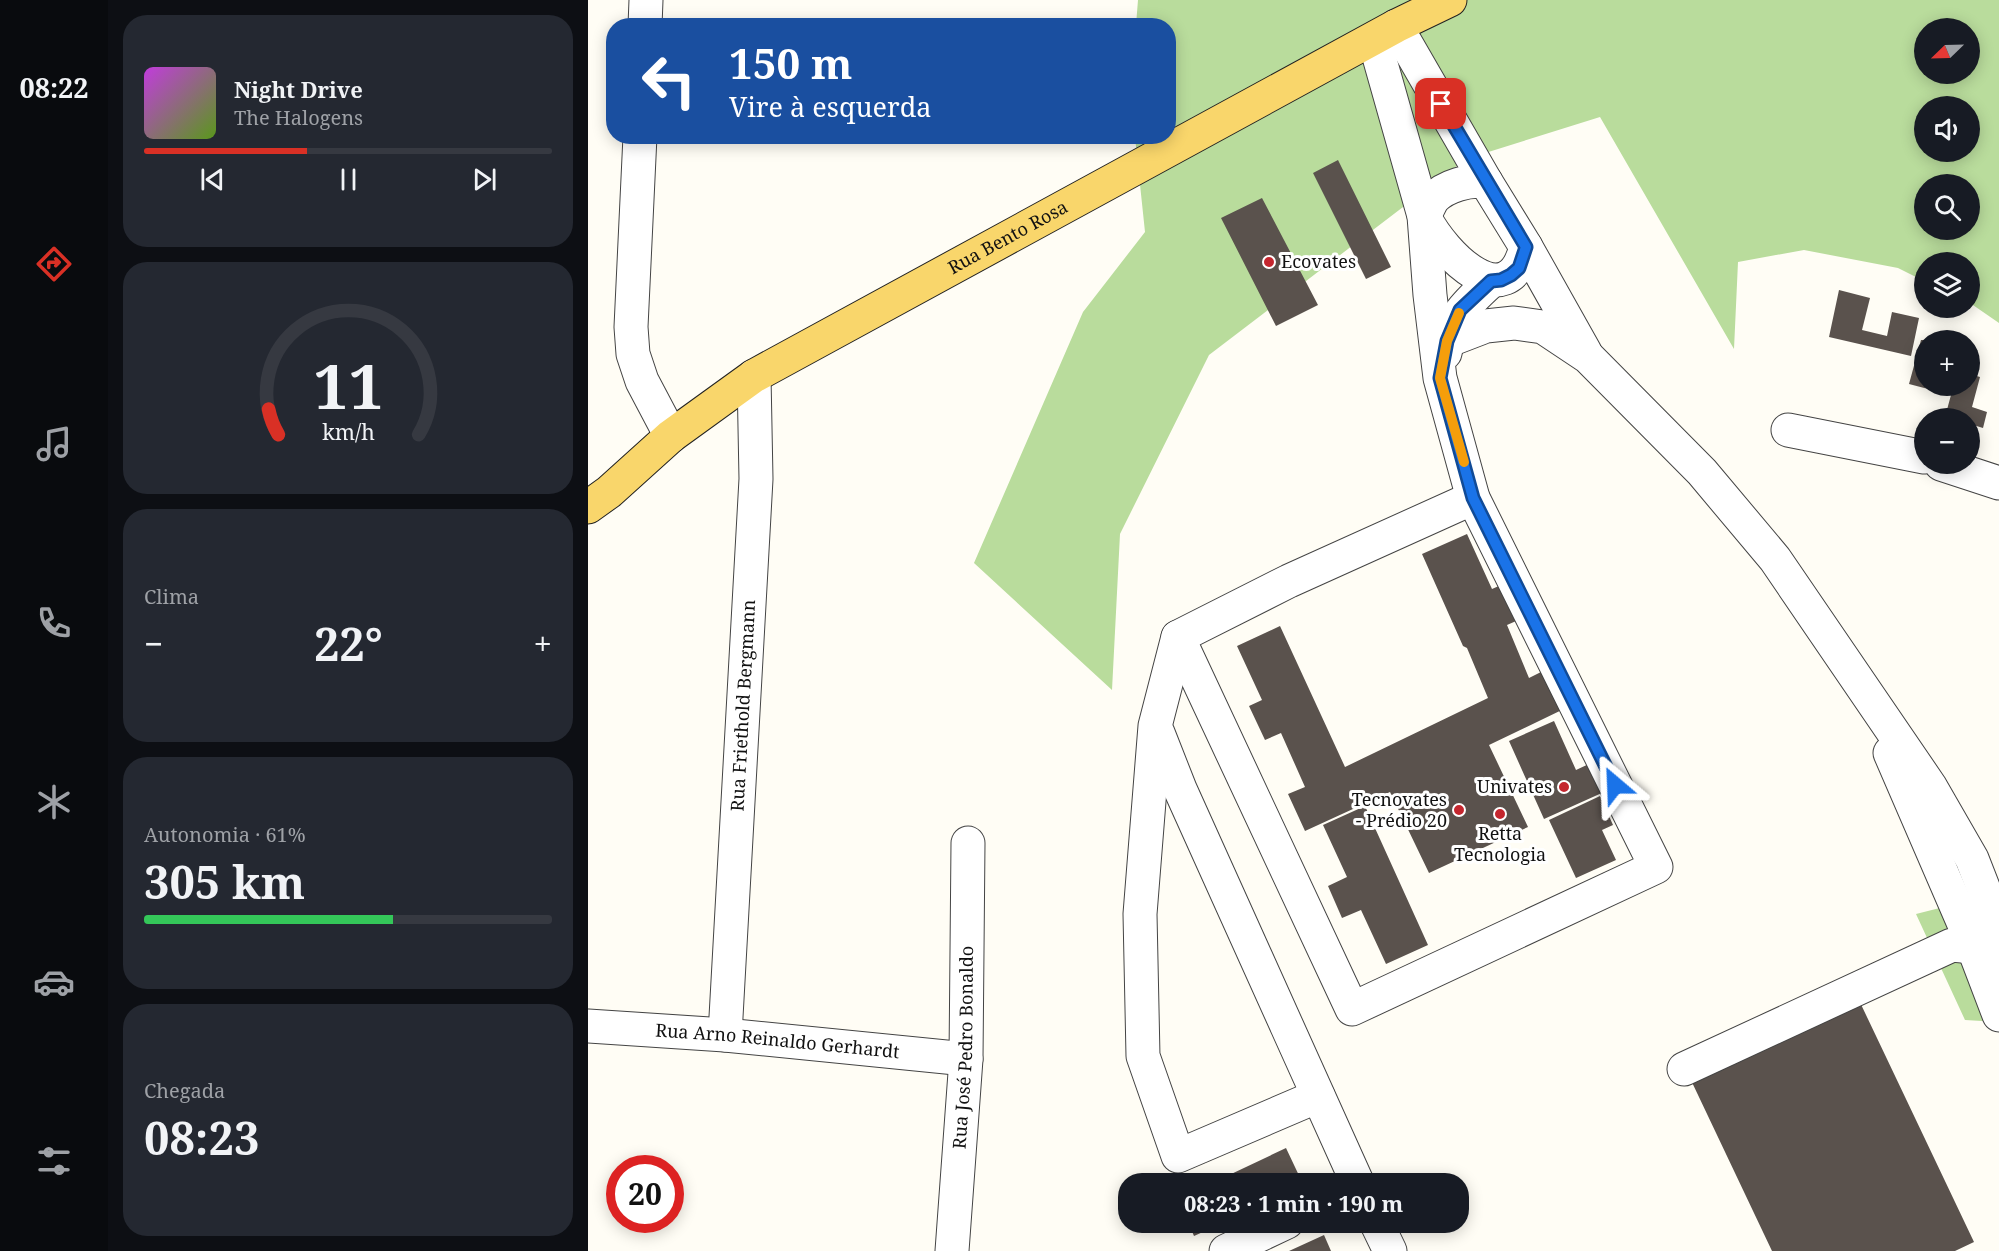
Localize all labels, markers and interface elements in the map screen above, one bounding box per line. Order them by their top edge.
north arrow [1914,18,1980,84]
map controls [1914,18,1980,474]
text: 150 m [729,34,853,91]
icon: left [630,42,708,120]
text: 08:22 [19,69,89,106]
text: Night Drive [234,74,363,104]
pin [1415,78,1466,129]
icon: arrive [1424,87,1457,120]
text: Vire à esquerda [729,88,932,125]
button: sound [1914,96,1980,162]
text: The Halogens [234,104,363,131]
icon: previous [196,163,229,196]
icon: pause [332,163,365,196]
icon: next [468,163,501,196]
button: search [1914,174,1980,240]
street label: Rua Bento Rosa [943,194,1072,279]
icon: directions [33,243,75,285]
place label: Ecovates [1281,249,1356,273]
button: layers [1914,252,1980,318]
marker: Ecovates [1262,255,1276,269]
button: + [1914,330,1980,396]
text: 11 [313,342,383,427]
button: − [1914,408,1980,474]
text: km/h [322,418,375,447]
icon: music [33,423,75,465]
text: Clima [144,583,199,610]
street label: Rua Friethold Bergmann [724,599,760,812]
icon: phone [33,602,75,644]
text: 22° [314,613,383,674]
text: − [144,621,163,666]
text: + [534,621,552,666]
position arrow [1583,753,1647,817]
place label: Univates [1477,774,1552,798]
marker: Univates [1557,780,1571,794]
icon: climate [33,781,75,823]
place label: Tecnovates - Prédio 20 [1352,787,1447,832]
marker: Tecnovates - Prédio 20 [1452,803,1466,817]
marker: Retta Tecnologia [1493,807,1507,821]
text: Autonomia · 61% [144,821,306,848]
place label: Retta Tecnologia [1454,821,1546,866]
text: 305 km [144,851,305,912]
street label: Rua José Pedro Bonaldo [946,946,978,1150]
icon: car [33,961,75,1003]
street label: Rua Arno Reinaldo Gerhardt [655,1017,901,1063]
text: Chegada [144,1077,225,1104]
text: 08:23 [144,1107,259,1168]
icon: filters [33,1140,75,1182]
speed limit sign: 20 [606,1155,684,1233]
text: 08:23 · 1 min · 190 m [1184,1188,1403,1218]

